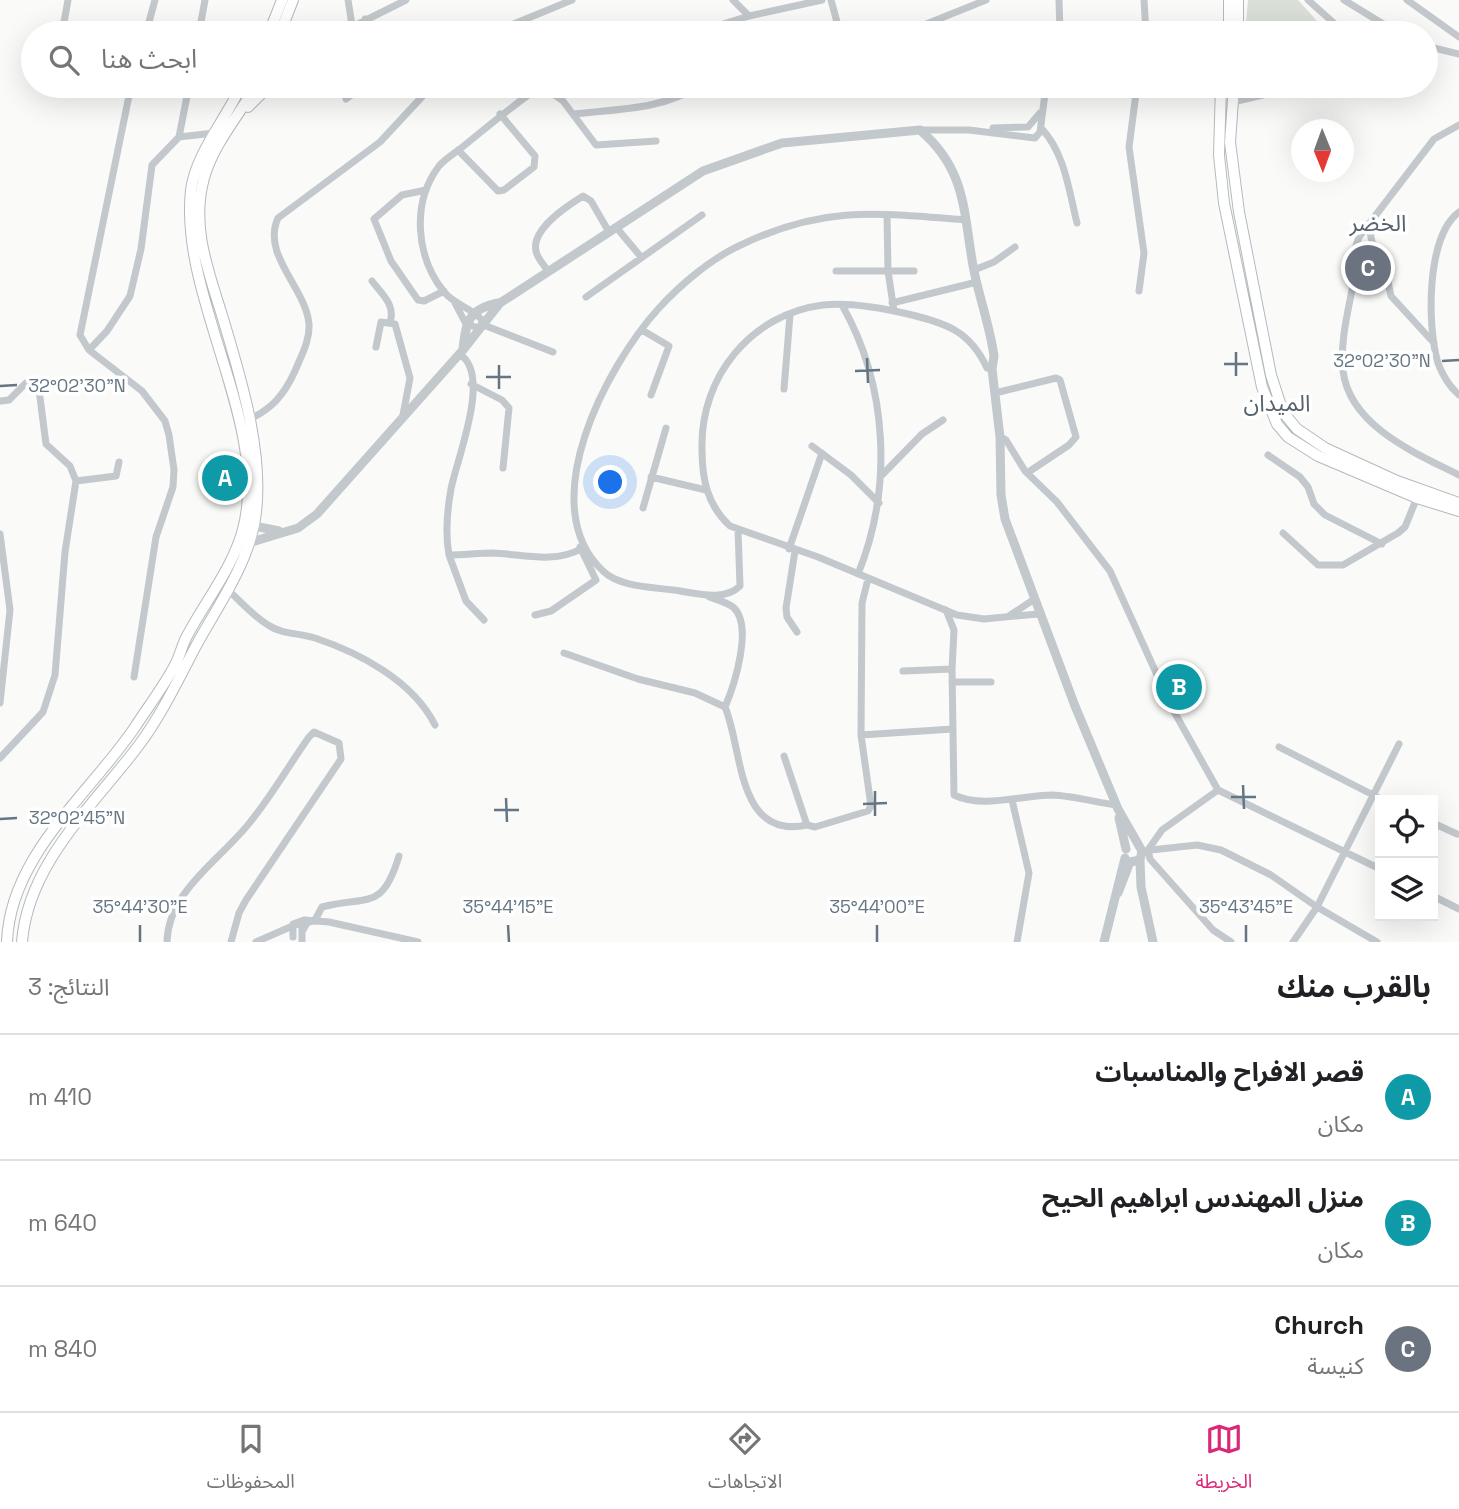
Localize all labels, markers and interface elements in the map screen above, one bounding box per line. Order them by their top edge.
search box [21,21,1438,98]
icon: search [45,41,83,79]
text: ابحث هنا [101,42,197,76]
north arrow [1291,119,1354,182]
district label: الخضر [1348,208,1407,238]
pin: C [1345,242,1391,294]
text: 32°02'30"N [1333,349,1431,372]
text: 32°02'30"N [28,374,126,397]
district label: الميدان [1244,388,1310,418]
pin: A [202,452,248,504]
your location [593,465,627,499]
pin: B [1156,661,1202,713]
map controls [1375,795,1438,921]
button: locate [1375,795,1438,858]
text: 32°02'45"N [29,806,125,829]
button: layers [1375,858,1438,921]
text: 35°44'30"E [92,895,188,918]
text: 35°44'15"E [463,895,553,918]
text: 35°44'00"E [829,895,925,918]
text: 35°43'45"E [1199,895,1293,918]
text: بالقرب منك [1277,967,1431,1006]
text: النتائج: 3 [28,972,109,1002]
text: قصر الافراح والمناسبات [1095,1055,1364,1089]
text: 410 m [28,1082,92,1112]
text: A [1401,1082,1415,1112]
text: مكان [1318,1109,1364,1139]
text: منزل المهندس ابراهيم الحيح [1042,1181,1364,1215]
text: 640 m [28,1208,97,1238]
text: B [1400,1208,1416,1238]
text: مكان [1318,1235,1364,1265]
text: Church [1274,1308,1364,1342]
text: 840 m [28,1334,97,1364]
text: C [1401,1334,1415,1364]
text: كنيسة [1307,1351,1364,1381]
tab: المحفوظات [207,1420,295,1502]
tab: الاتجاهات [708,1420,782,1502]
tab: الخريطة [1195,1420,1252,1502]

